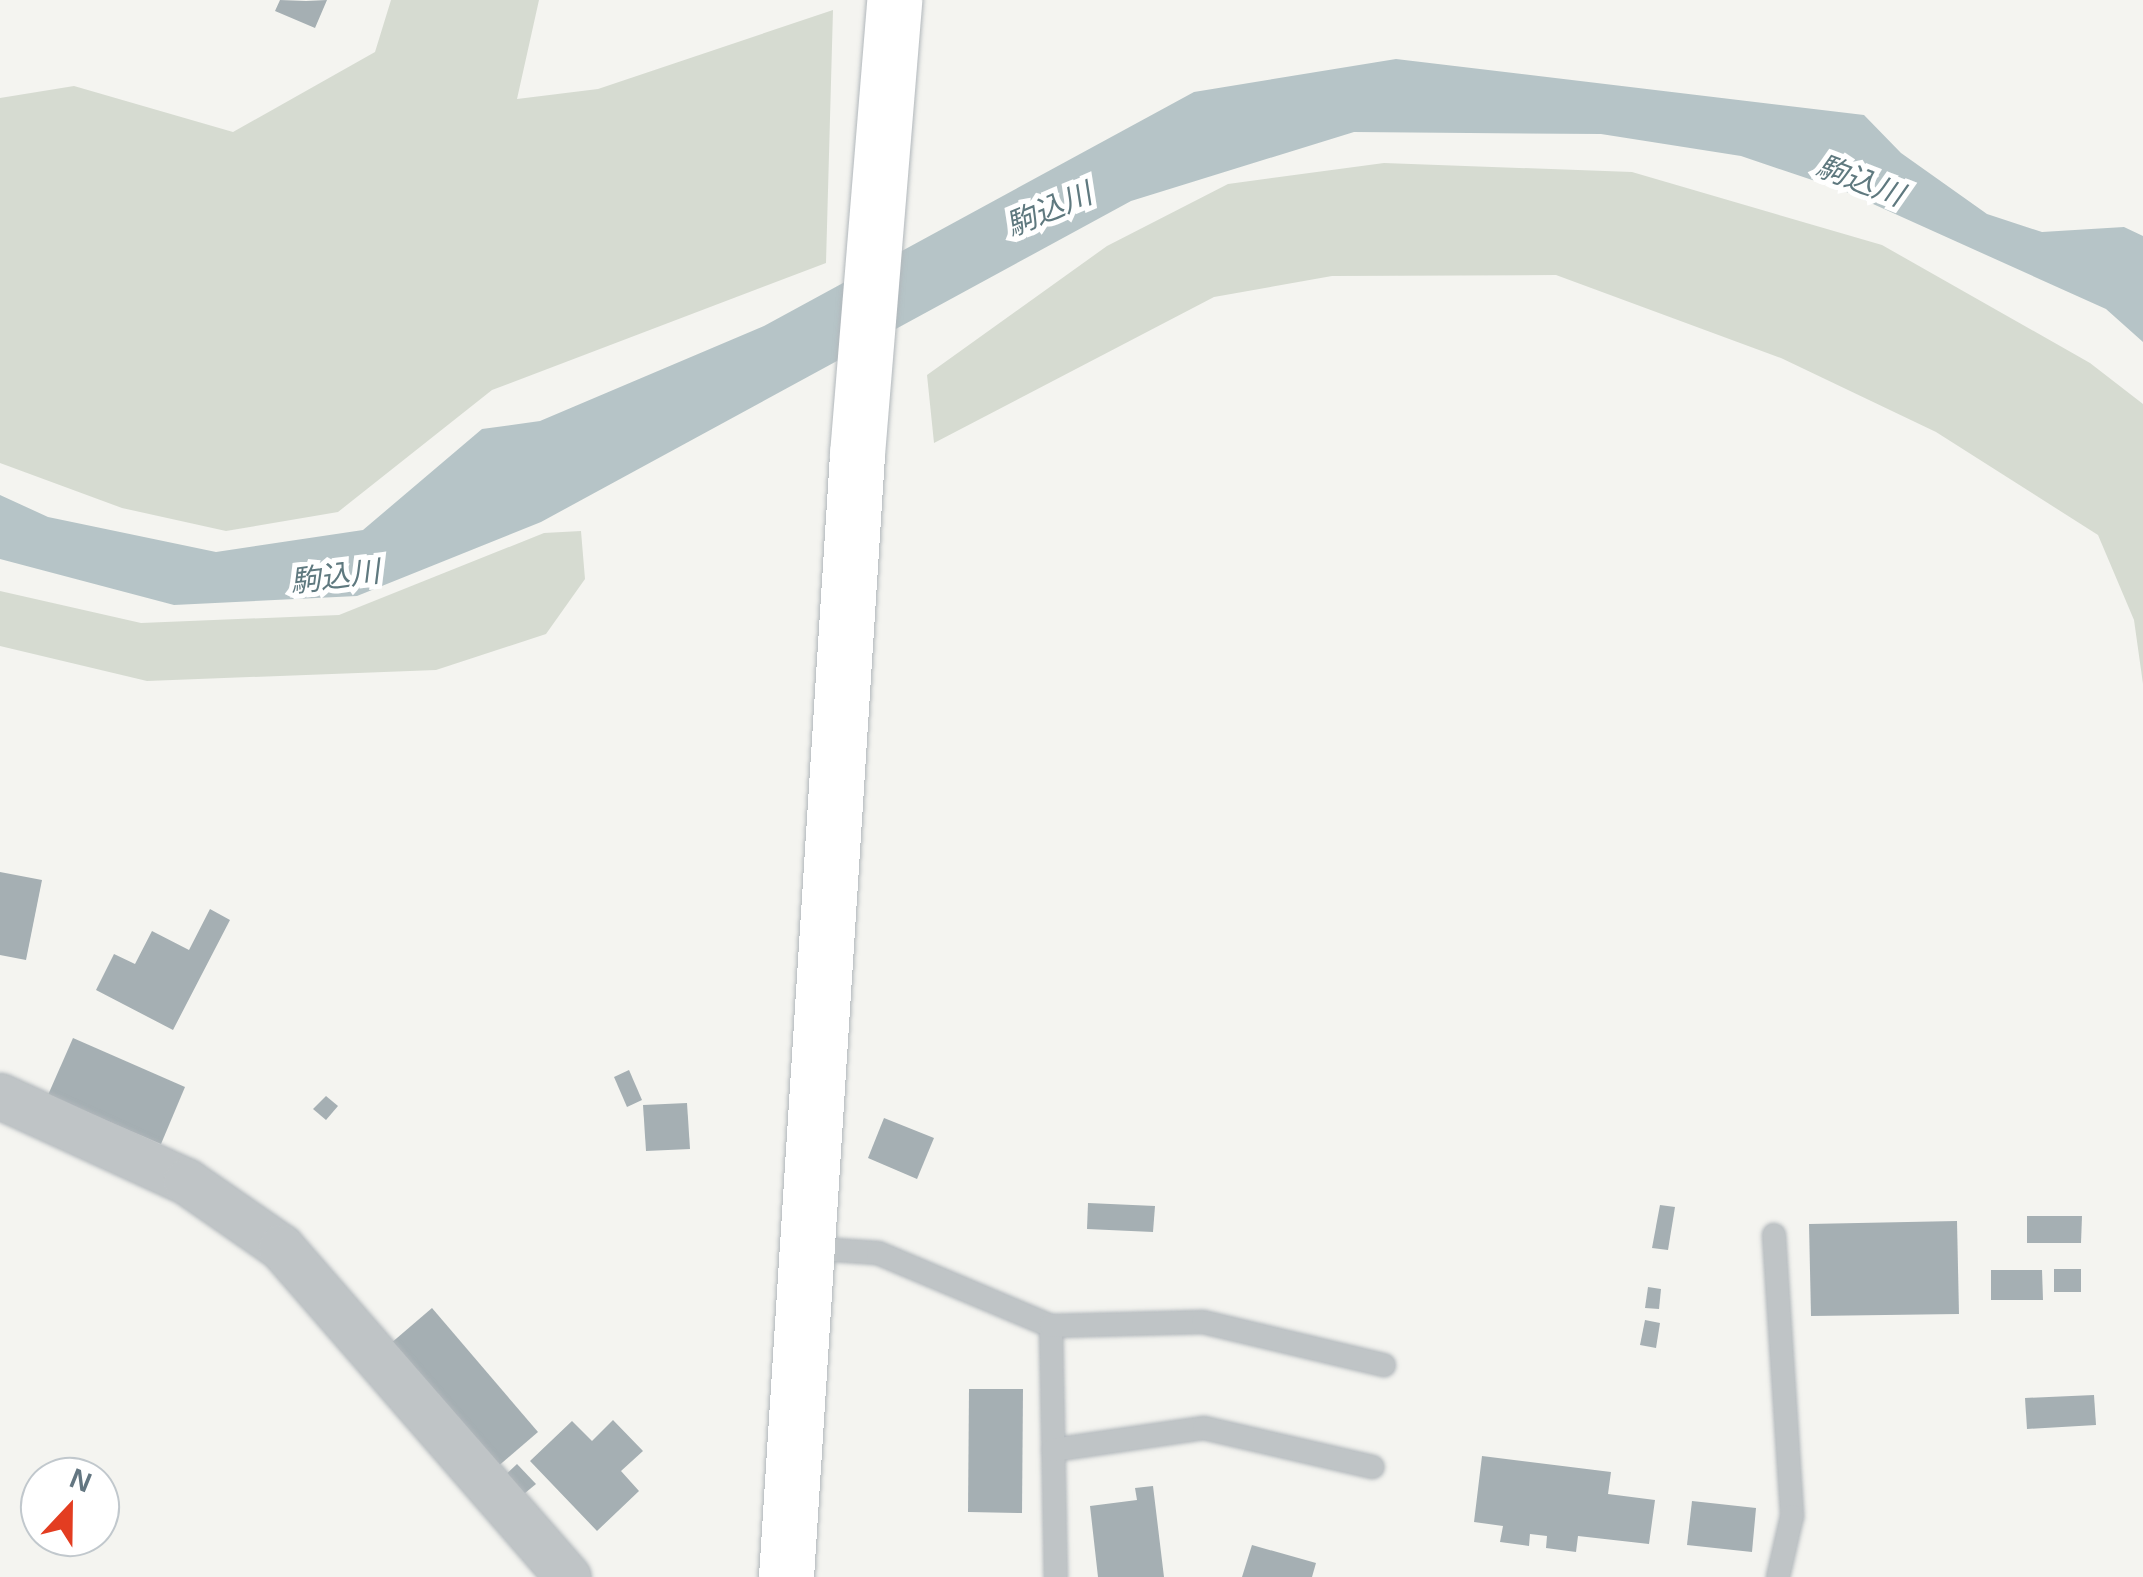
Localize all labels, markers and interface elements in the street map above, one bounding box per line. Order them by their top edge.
water label: 駒込川 [1812,148,1908,214]
water label: 駒込川 [1001,176,1097,244]
water label: 駒込川 [288,554,382,600]
north arrow [20,1457,120,1557]
text: N [65,1462,96,1499]

